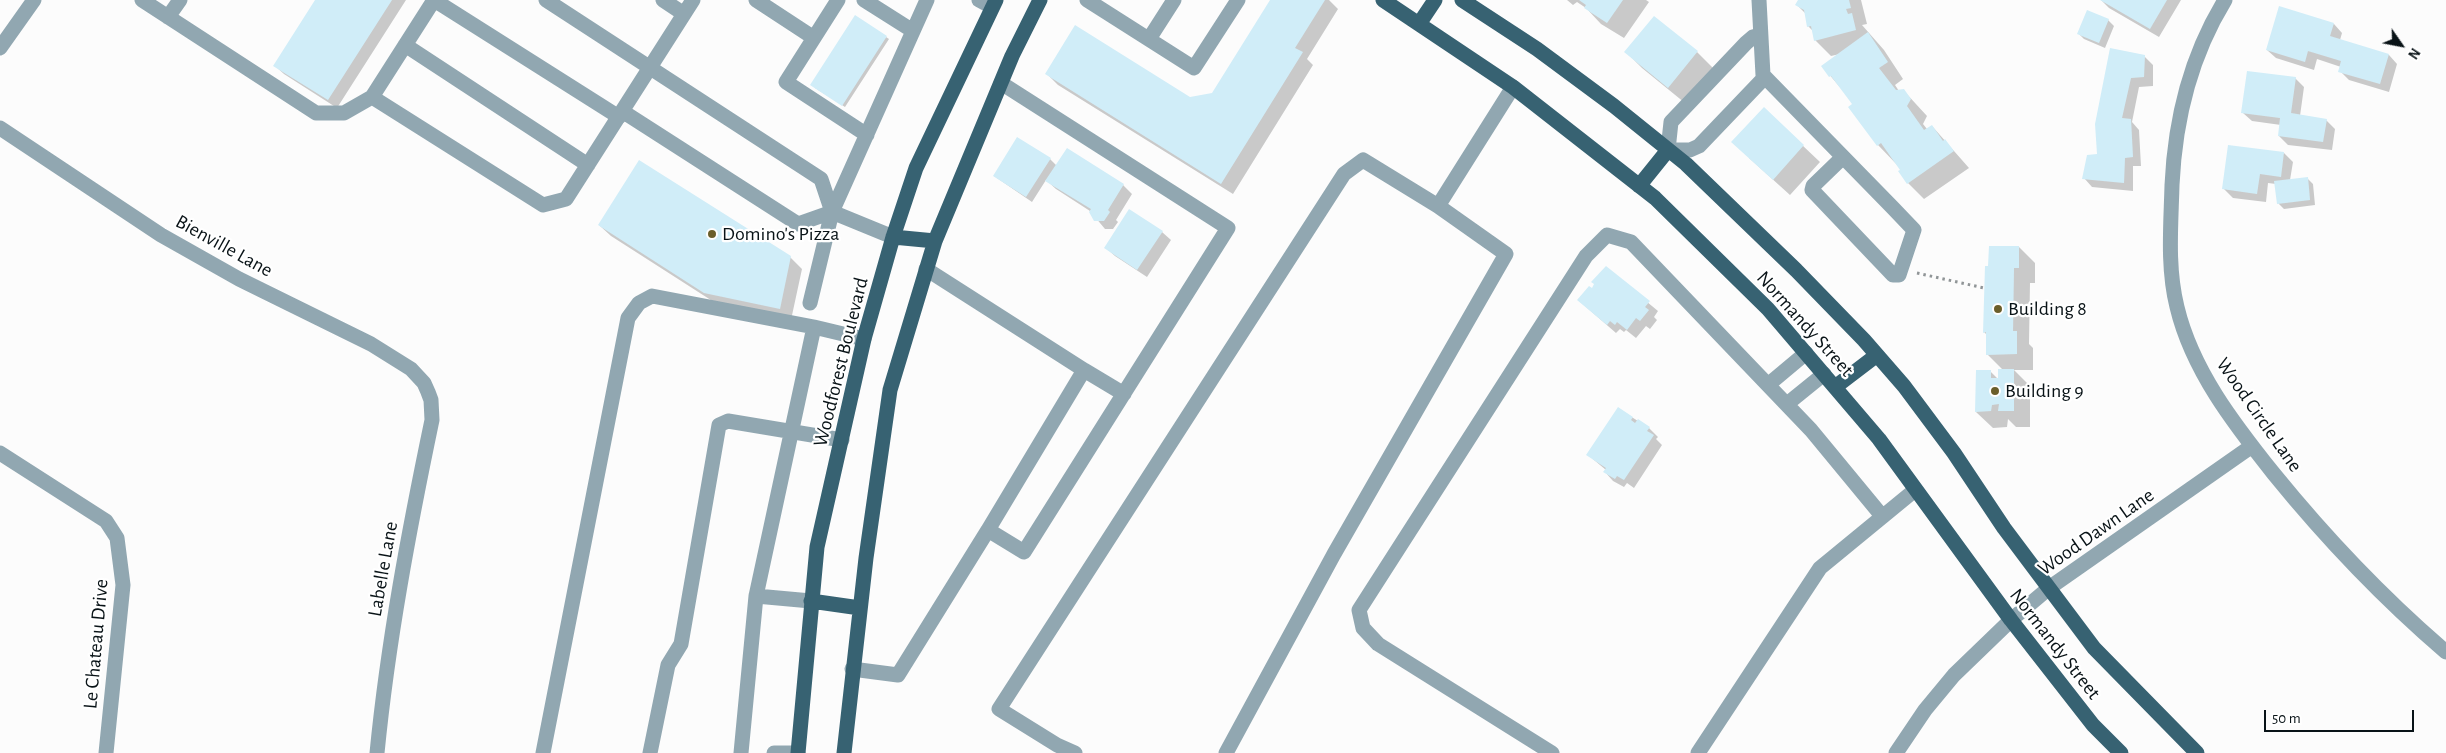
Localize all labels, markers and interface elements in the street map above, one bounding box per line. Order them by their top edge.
north arrow [2376,20,2426,70]
text: N [2405,45,2422,61]
street label: Bienville Lane [171,209,277,283]
place label: Domino's Pizza [722,222,839,246]
marker: Domino's Pizza [706,228,718,240]
street label: Normandy Street [1751,266,1859,382]
street label: Woodforest Boulevard [808,275,874,449]
place label: Building 8 [2008,297,2087,321]
marker: Building 8 [1992,303,2004,315]
street label: Wood Circle Lane [2211,353,2307,477]
place label: Building 9 [2005,379,2084,403]
marker: Building 9 [1989,385,2001,397]
street label: Wood Dawn Lane [2033,483,2159,581]
street label: Labelle Lane [363,519,403,619]
street label: Le Chateau Drive [78,578,114,710]
street label: Normandy Street [2004,584,2106,704]
scale bar [2266,700,2416,732]
text: 50 m [2272,711,2301,726]

